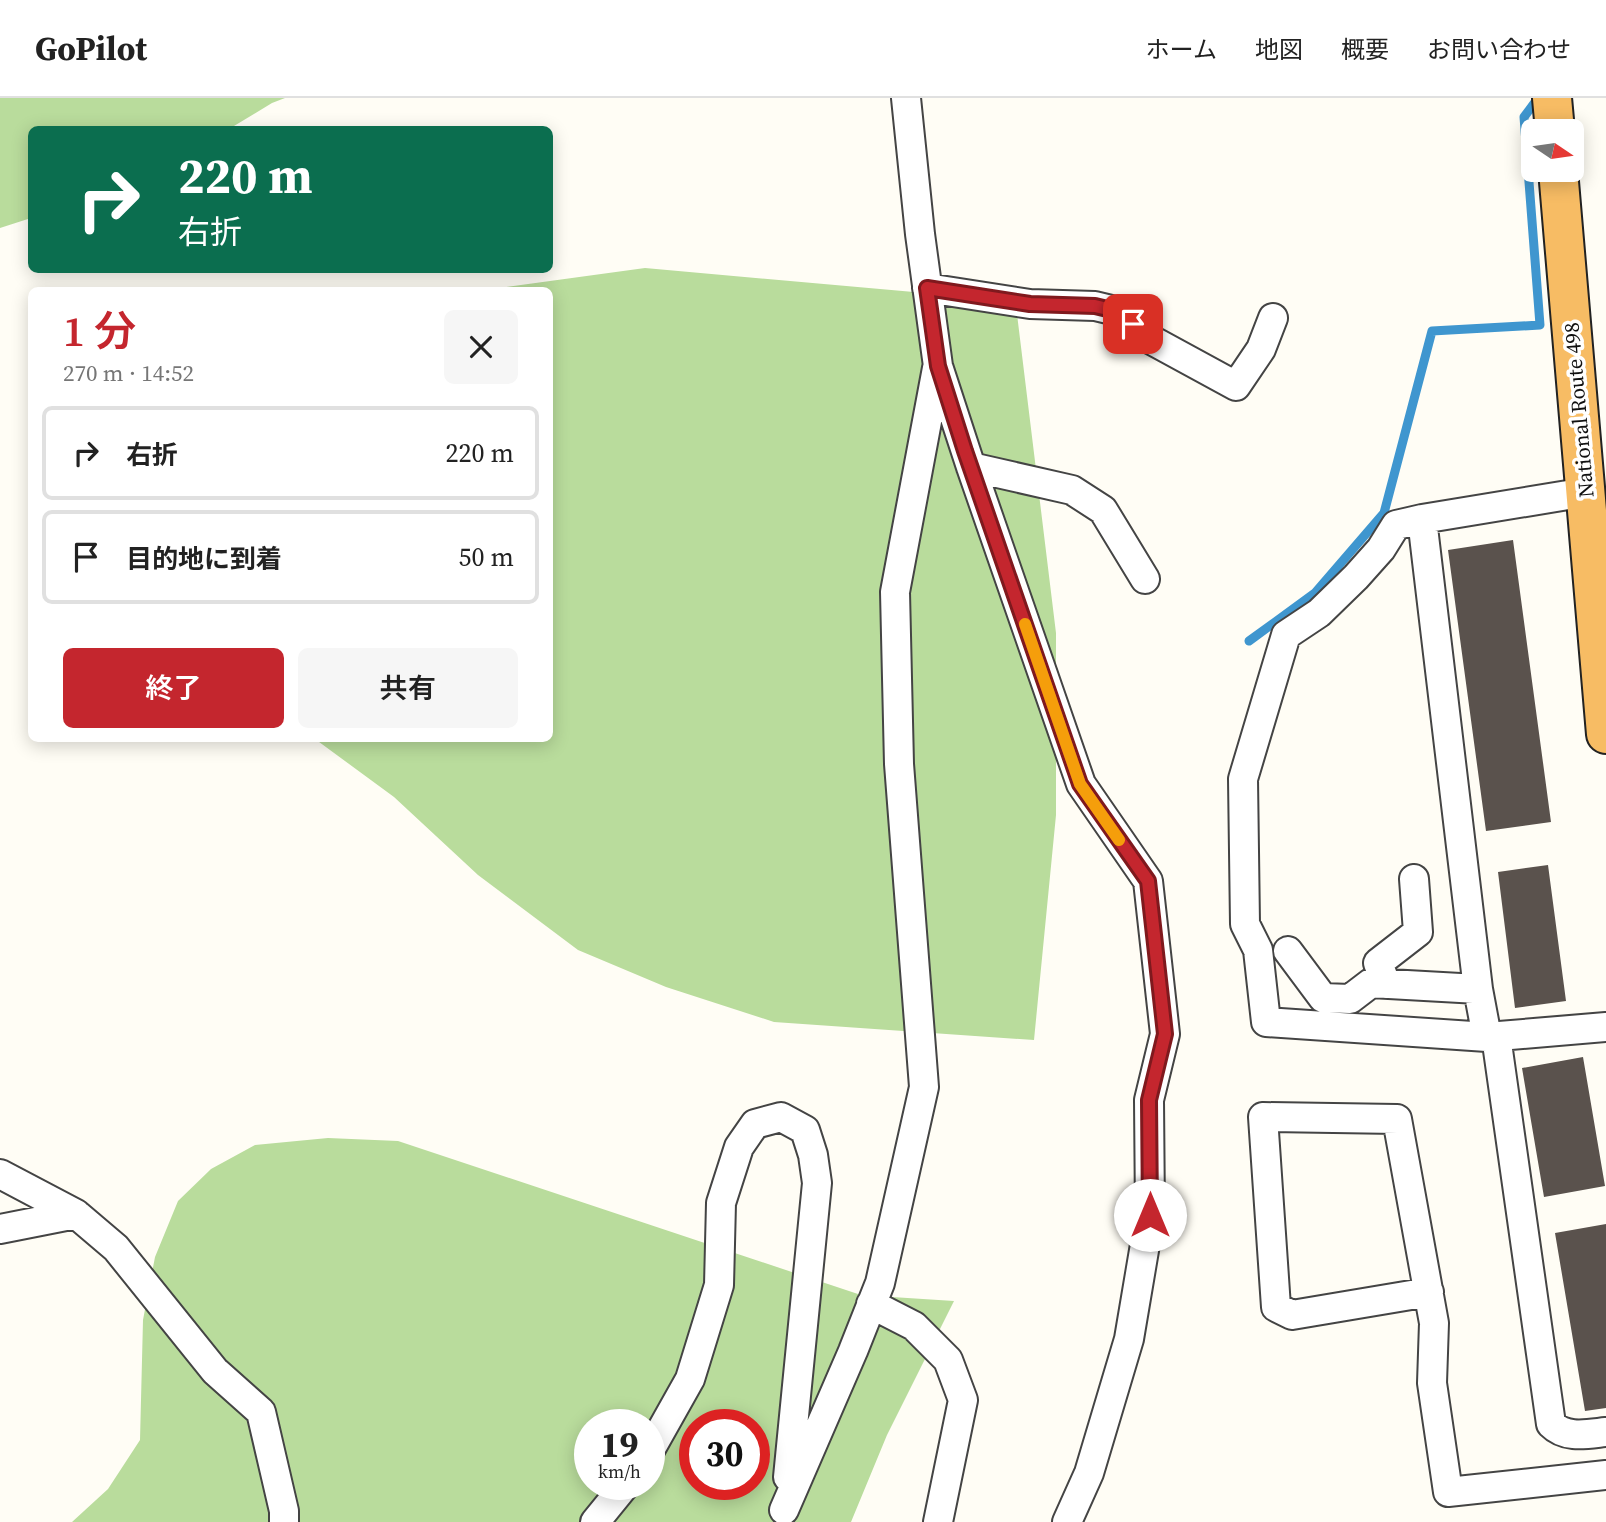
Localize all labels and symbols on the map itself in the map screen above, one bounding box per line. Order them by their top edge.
north arrow [1521,119,1584,182]
pin [1103,294,1163,354]
street label: National Route 498 [1556,321,1601,499]
position arrow [1113,1178,1187,1252]
speed limit sign: 30 [679,1409,770,1500]

